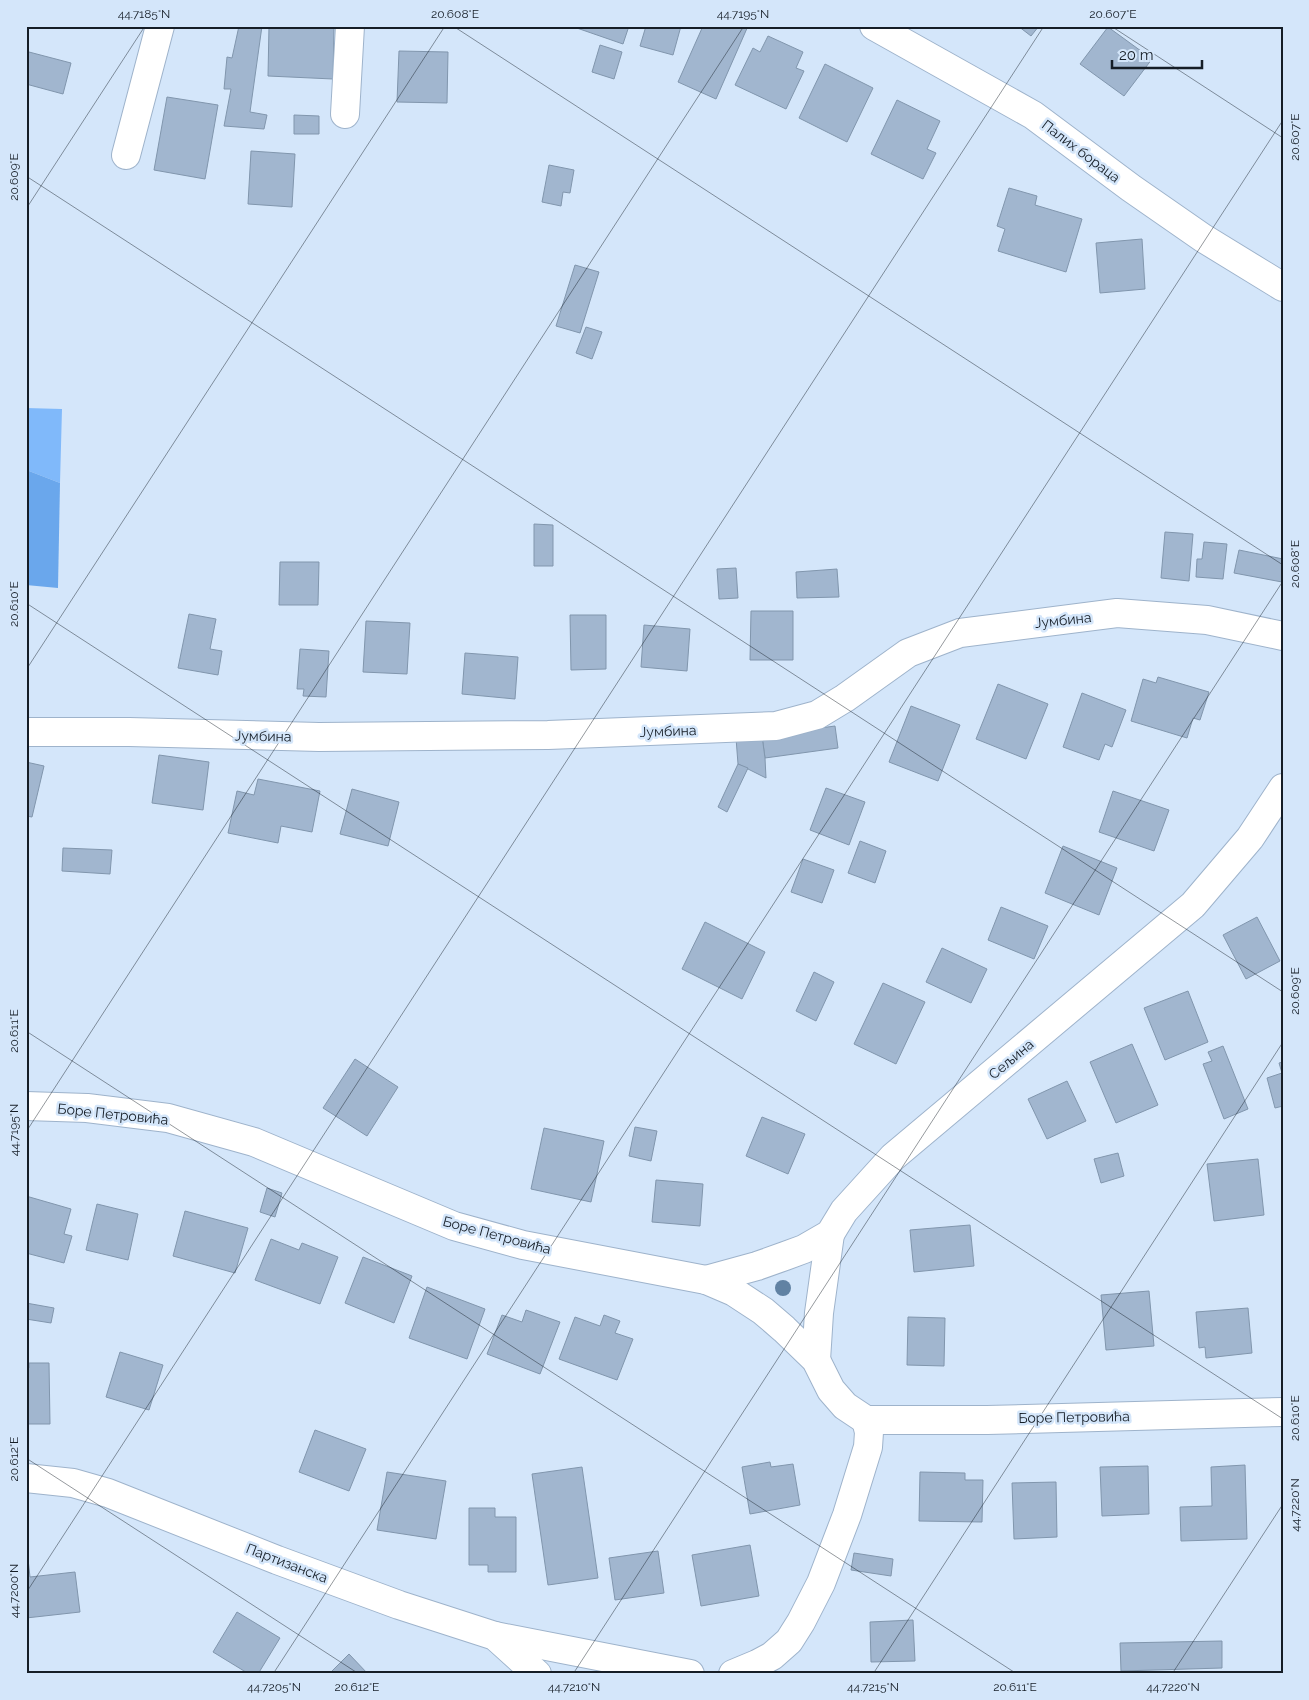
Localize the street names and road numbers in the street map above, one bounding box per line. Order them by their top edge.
street label: Палих бораца [1039,117,1123,185]
street label: Јумбина [1034,609,1092,631]
street label: Јумбина [639,722,697,740]
street label: Јумбина [234,728,292,744]
street label: Сељина [985,1036,1037,1082]
street label: Боре Петровића [57,1100,169,1128]
street label: Боре Петровића [441,1213,553,1257]
street label: Боре Петровића [1018,1408,1130,1426]
street label: Партизанска [244,1540,330,1586]

